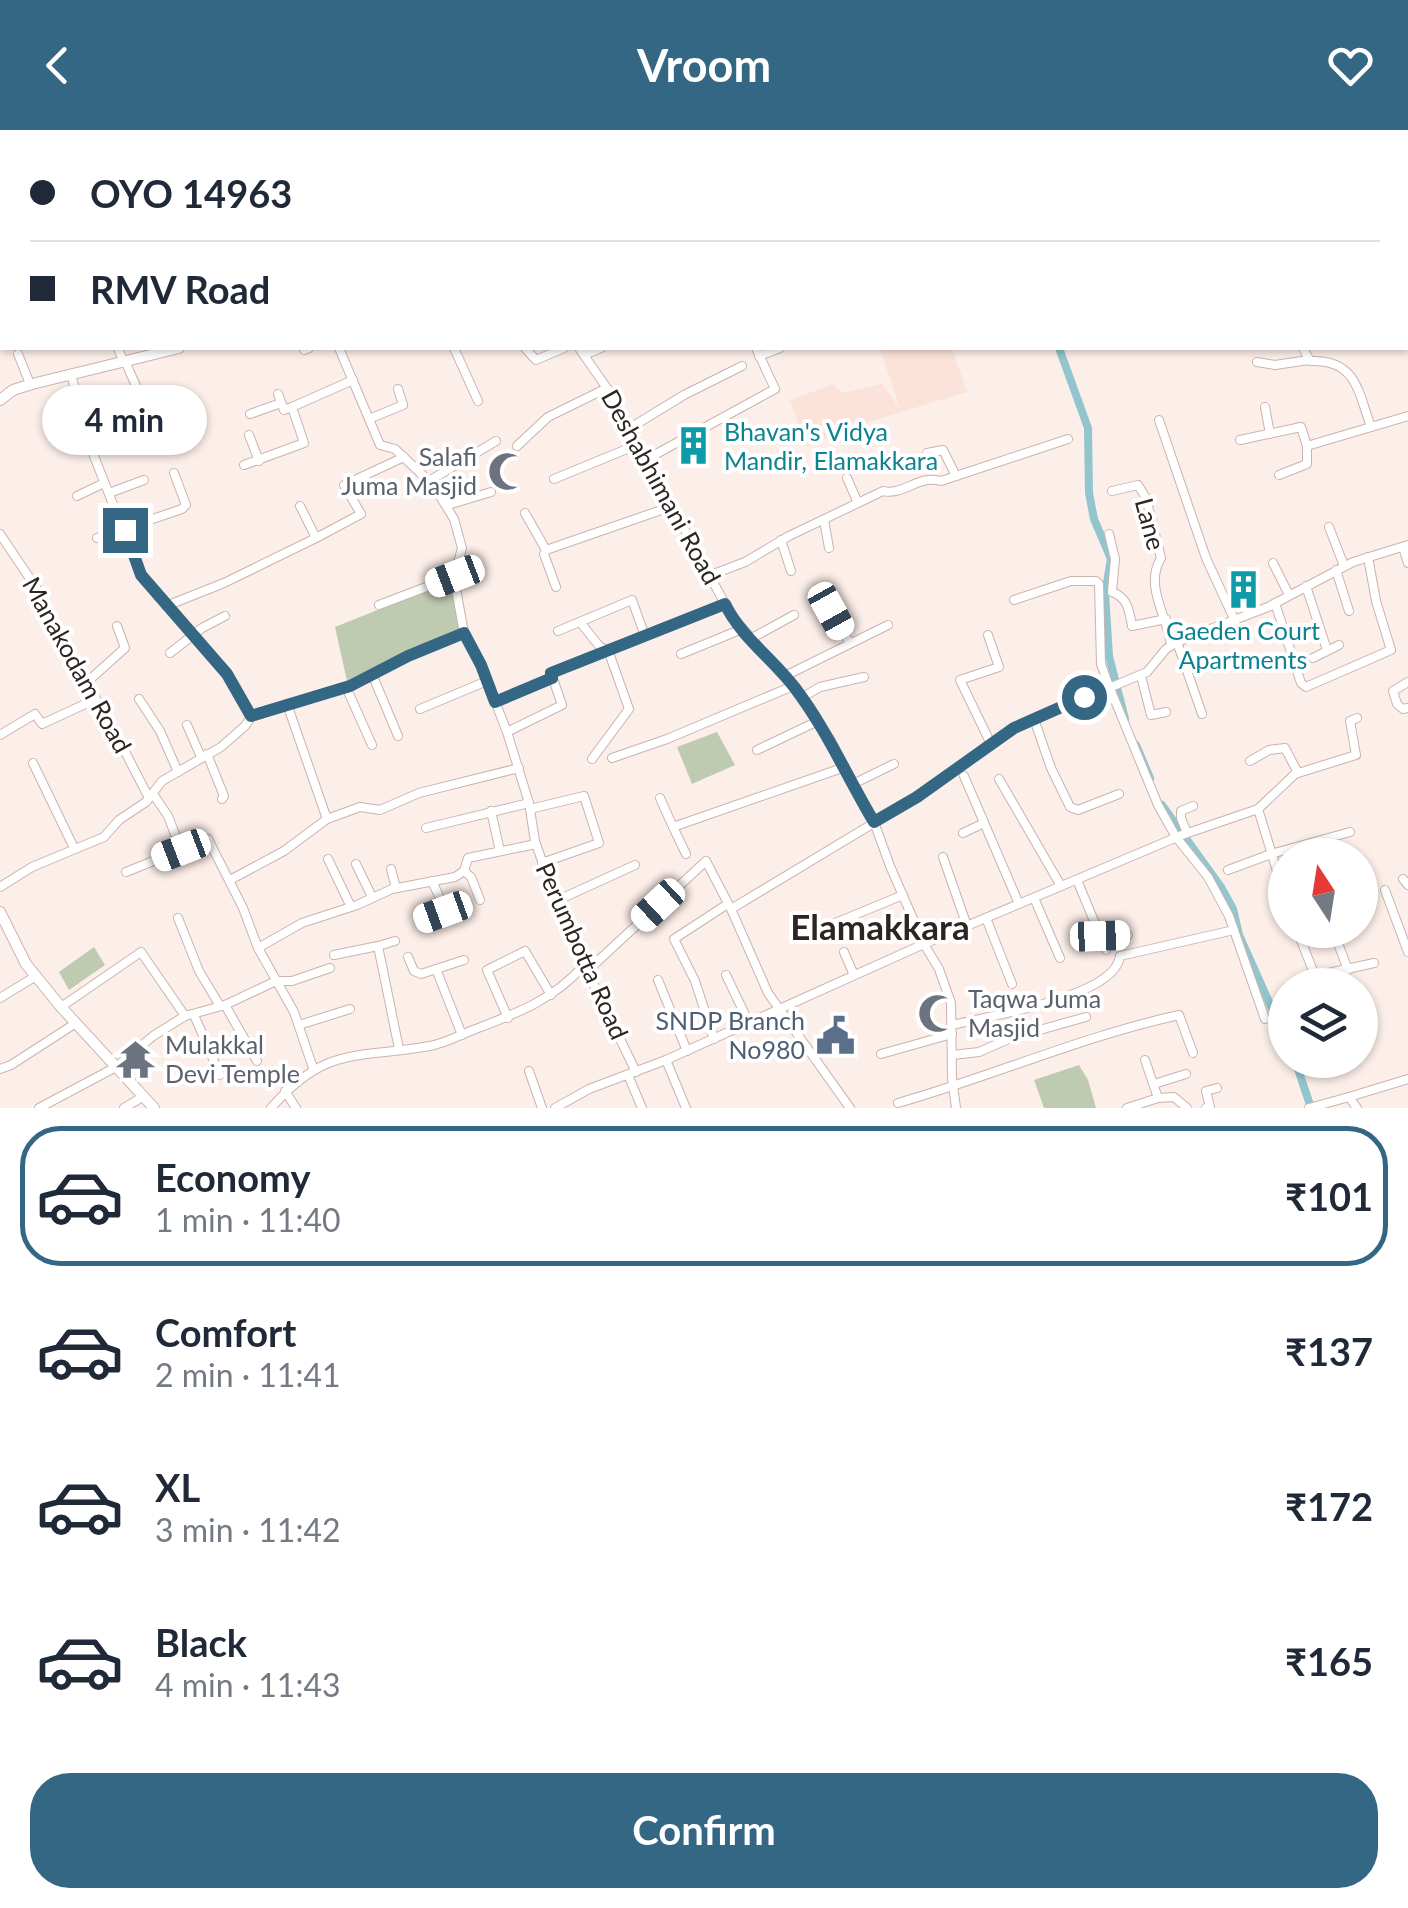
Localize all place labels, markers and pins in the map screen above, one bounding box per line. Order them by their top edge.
place label: Bhavan's Vidya Mandir, Elamakkara [724,416,938,475]
building icon: Bhavan's Vidya Mandir, Elamakkara [673,425,715,467]
place label: Salafi Juma Masjid [341,441,477,500]
mosque icon: Salafi Juma Masjid [486,450,528,492]
building icon: Gaeden Court Apartments [1222,569,1264,611]
place label: Gaeden Court Apartments [1166,615,1320,674]
place label: Taqwa Juma Masjid [968,983,1101,1042]
mosque icon: Taqwa Juma Masjid [917,992,959,1034]
place label: SNDP Branch No980 [656,1005,805,1064]
public building icon: SNDP Branch No980 [814,1014,856,1056]
place label: Mulakkal Devi Temple [165,1029,300,1088]
temple icon: Mulakkal Devi Temple [114,1038,156,1080]

